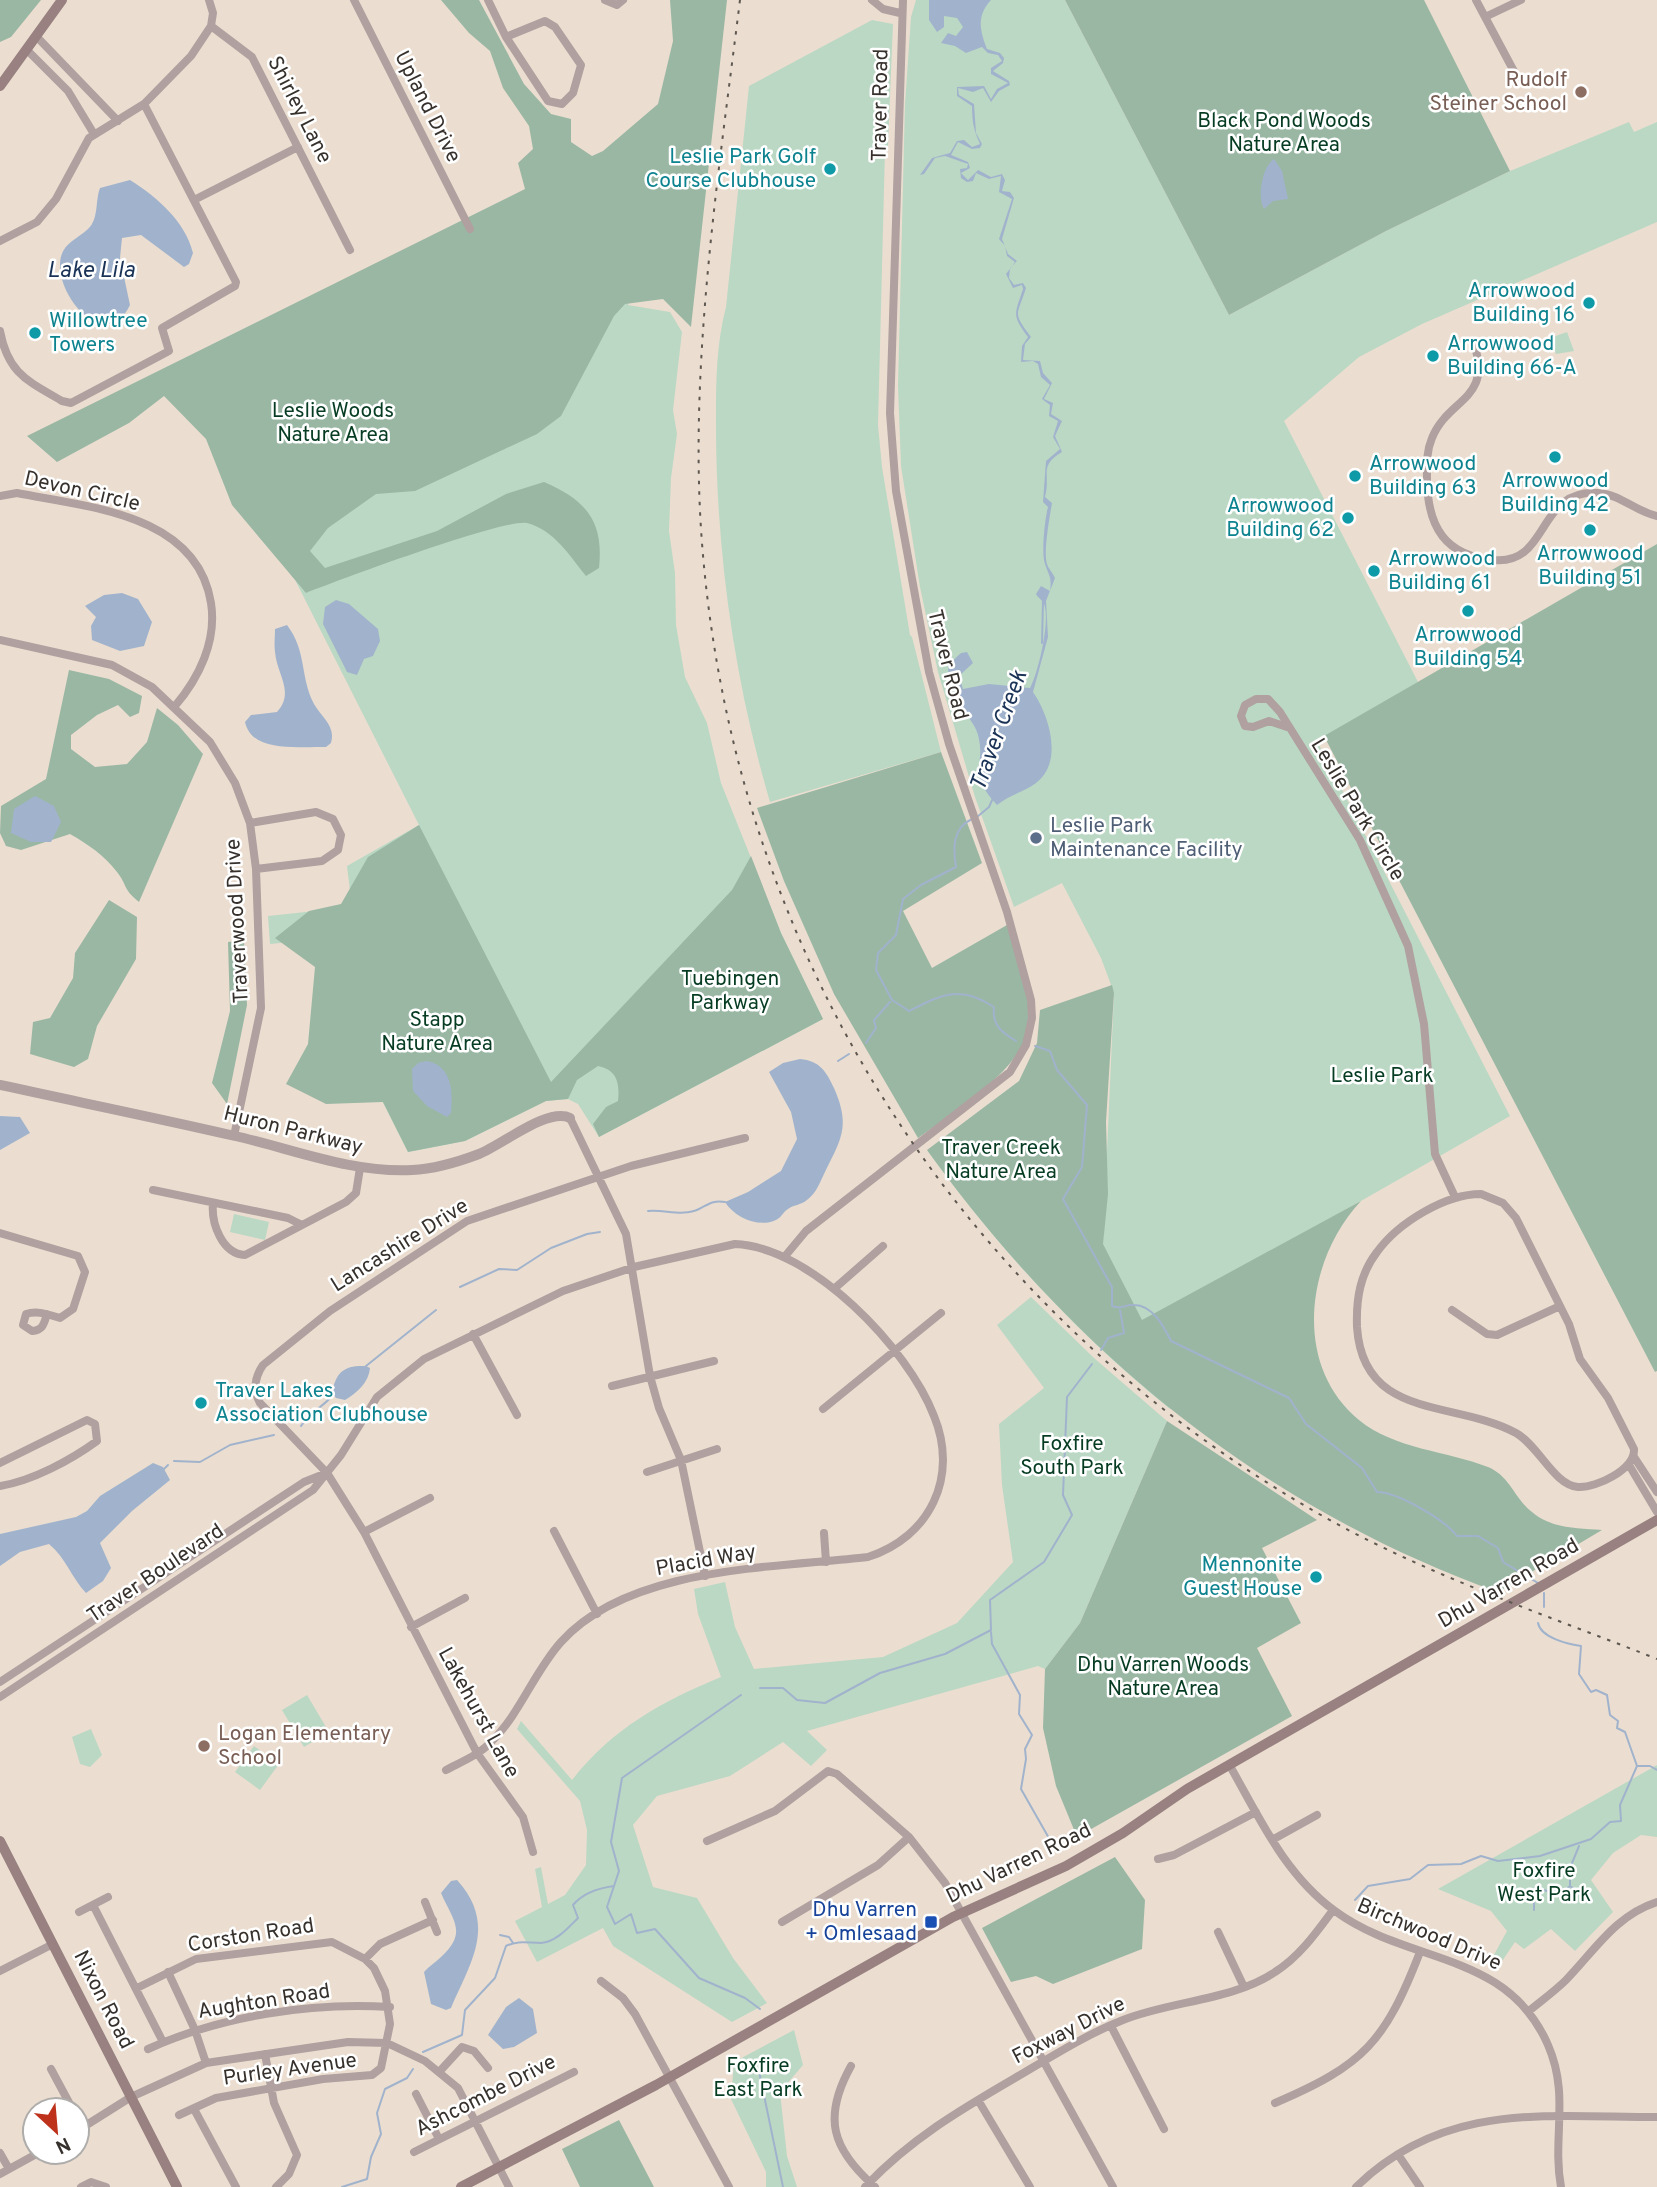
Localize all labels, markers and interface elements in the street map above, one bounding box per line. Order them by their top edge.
street label: Upland Drive [387,47,467,167]
street label: Traver Road [867,48,895,162]
street label: Shirley Lane [260,52,338,168]
place label: Rudolf Steiner School [1429,67,1567,118]
marker: Rudolf Steiner School [1573,84,1589,100]
park label: Black Pond Woods Nature Area [1197,108,1371,159]
place label: Leslie Park Golf Course Clubhouse [645,144,816,195]
marker: Leslie Park Golf Course Clubhouse [822,161,838,177]
water label: Lake Lila [47,257,135,286]
place label: Arrowwood Building 16 [1468,278,1575,329]
marker: Arrowwood Building 16 [1581,295,1597,311]
place label: Willowtree Towers [49,308,147,359]
marker: Willowtree Towers [27,325,43,341]
place label: Arrowwood Building 66-A [1447,331,1577,382]
marker: Arrowwood Building 66-A [1425,348,1441,364]
park label: Leslie Woods Nature Area [272,398,394,449]
marker: Arrowwood Building 42 [1547,449,1563,465]
place label: Arrowwood Building 63 [1369,451,1477,502]
street label: Devon Circle [22,466,142,518]
marker: Arrowwood Building 63 [1347,468,1363,484]
place label: Arrowwood Building 42 [1501,468,1609,519]
place label: Arrowwood Building 62 [1226,493,1334,544]
marker: Arrowwood Building 62 [1340,510,1356,526]
marker: Arrowwood Building 51 [1582,522,1598,538]
place label: Arrowwood Building 51 [1536,541,1644,592]
place label: Arrowwood Building 61 [1388,546,1495,597]
marker: Arrowwood Building 61 [1366,563,1382,579]
marker: Arrowwood Building 54 [1460,603,1476,619]
street label: Traver Road [920,607,974,723]
place label: Arrowwood Building 54 [1414,622,1522,673]
water label: Traver Creek [965,666,1035,795]
street label: Leslie Park Circle [1304,734,1410,886]
place label: Leslie Park Maintenance Facility [1050,813,1243,864]
marker: Leslie Park Maintenance Facility [1028,830,1044,846]
street label: Traverwood Drive [220,838,256,1004]
park label: Tuebingen Parkway [681,966,779,1017]
park label: Stapp Nature Area [381,1007,493,1058]
park label: Leslie Park [1330,1063,1434,1090]
street label: Huron Parkway [221,1101,365,1161]
park label: Traver Creek Nature Area [941,1135,1061,1186]
street label: Lancashire Drive [326,1193,474,1299]
place label: Traver Lakes Association Clubhouse [215,1378,428,1429]
marker: Traver Lakes Association Clubhouse [193,1395,209,1411]
park label: Foxfire South Park [1020,1431,1124,1482]
street label: Traver Boulevard [82,1518,230,1630]
street label: Dhu Varren Road [1434,1533,1584,1635]
street label: Placid Way [654,1539,758,1583]
place label: Mennonite Guest House [1183,1552,1302,1603]
marker: Mennonite Guest House [1308,1569,1324,1585]
street label: Lakehurst Lane [431,1643,525,1783]
park label: Dhu Varren Woods Nature Area [1077,1652,1249,1703]
place label: Logan Elementary School [218,1721,391,1772]
marker: Logan Elementary School [196,1738,212,1754]
street label: Dhu Varren Road [942,1817,1096,1911]
park label: Foxfire West Park [1497,1858,1591,1909]
street label: Birchwood Drive [1353,1892,1505,1978]
place label: Dhu Varren + Omlesaad [805,1897,917,1948]
street label: Corston Road [186,1913,316,1959]
marker: Dhu Varren + Omlesaad [923,1914,939,1930]
street label: Nixon Road [67,1946,139,2054]
street label: Aughton Road [196,1978,332,2026]
street label: Foxway Drive [1008,1991,1130,2071]
street label: Purley Avenue [221,2047,359,2093]
street label: Ashcombe Drive [411,2049,561,2143]
park label: Foxfire East Park [713,2053,803,2104]
north arrow [21,2096,91,2166]
text: N [51,2131,74,2158]

